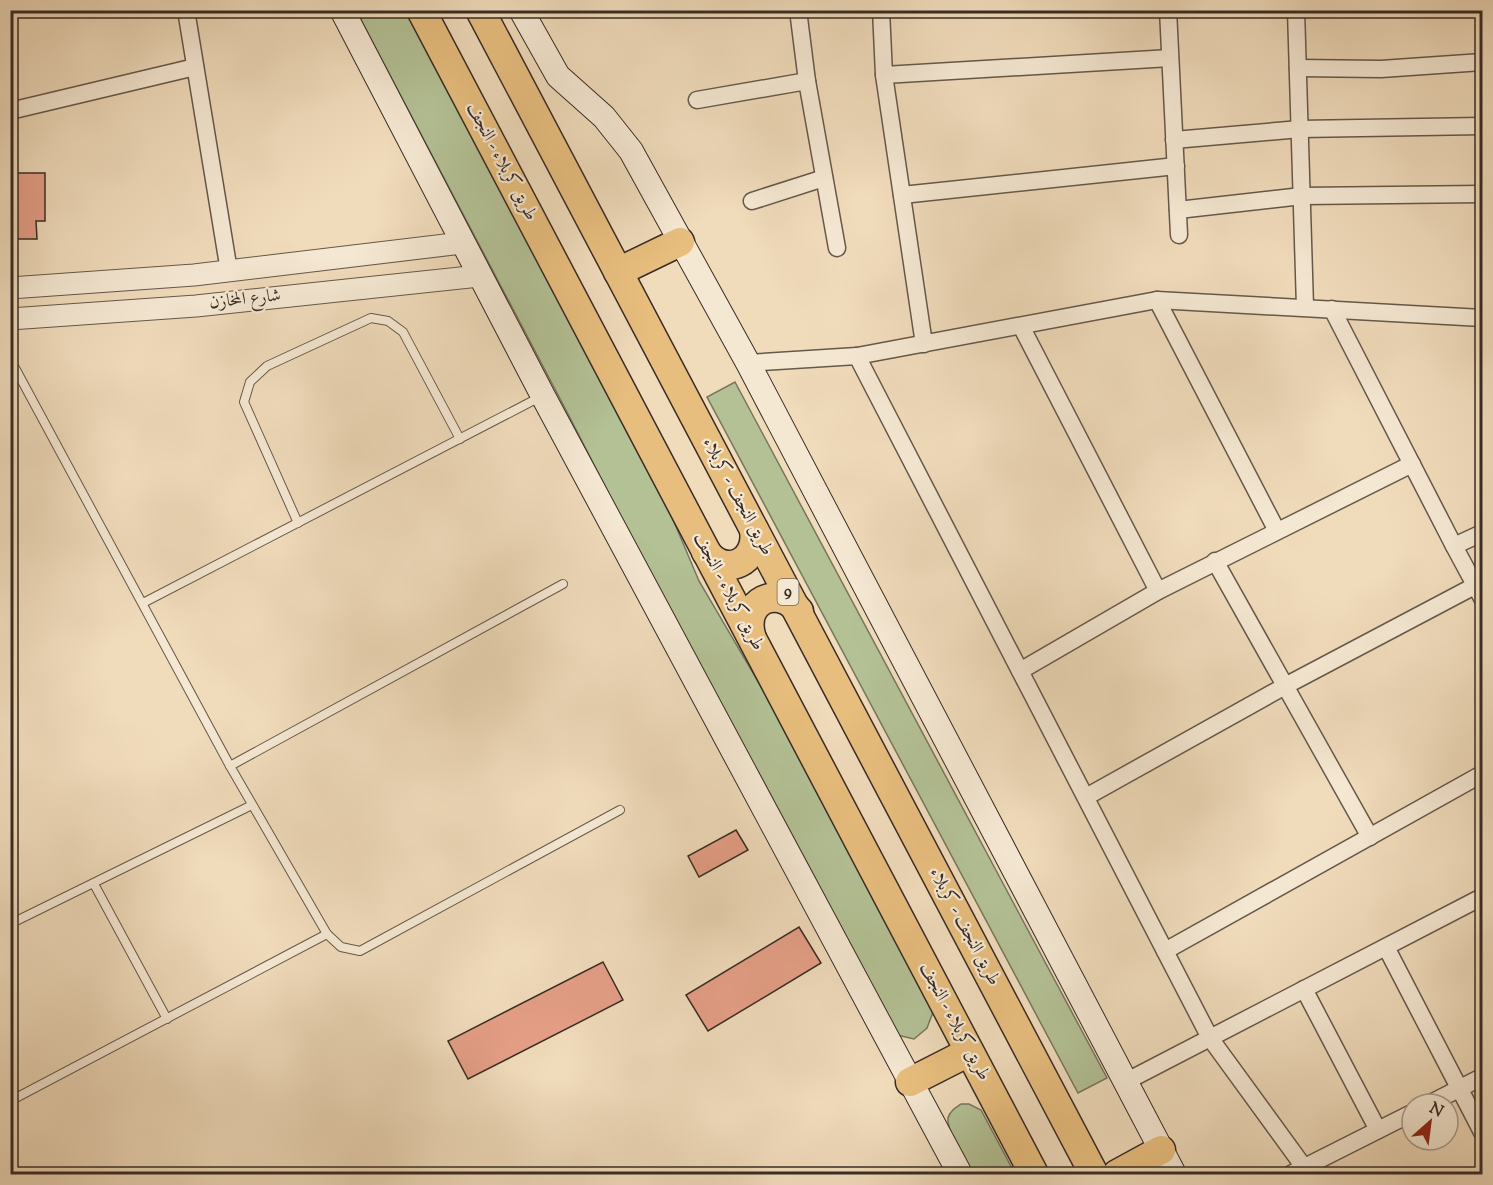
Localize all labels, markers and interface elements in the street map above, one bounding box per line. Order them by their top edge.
street label: طريق كربلاء - النجف [459,98,543,226]
street label: شارع المخازن [208,283,282,317]
street label: طريق النجف - كربلاء [695,433,779,561]
street label: طريق كربلاء - النجف [686,528,770,656]
road number: 9 [778,579,798,605]
street label: طريق النجف - كربلاء [922,863,1006,991]
street label: طريق كربلاء - النجف [912,958,996,1086]
north arrow [1400,1092,1460,1152]
text: N [1425,1098,1447,1124]

